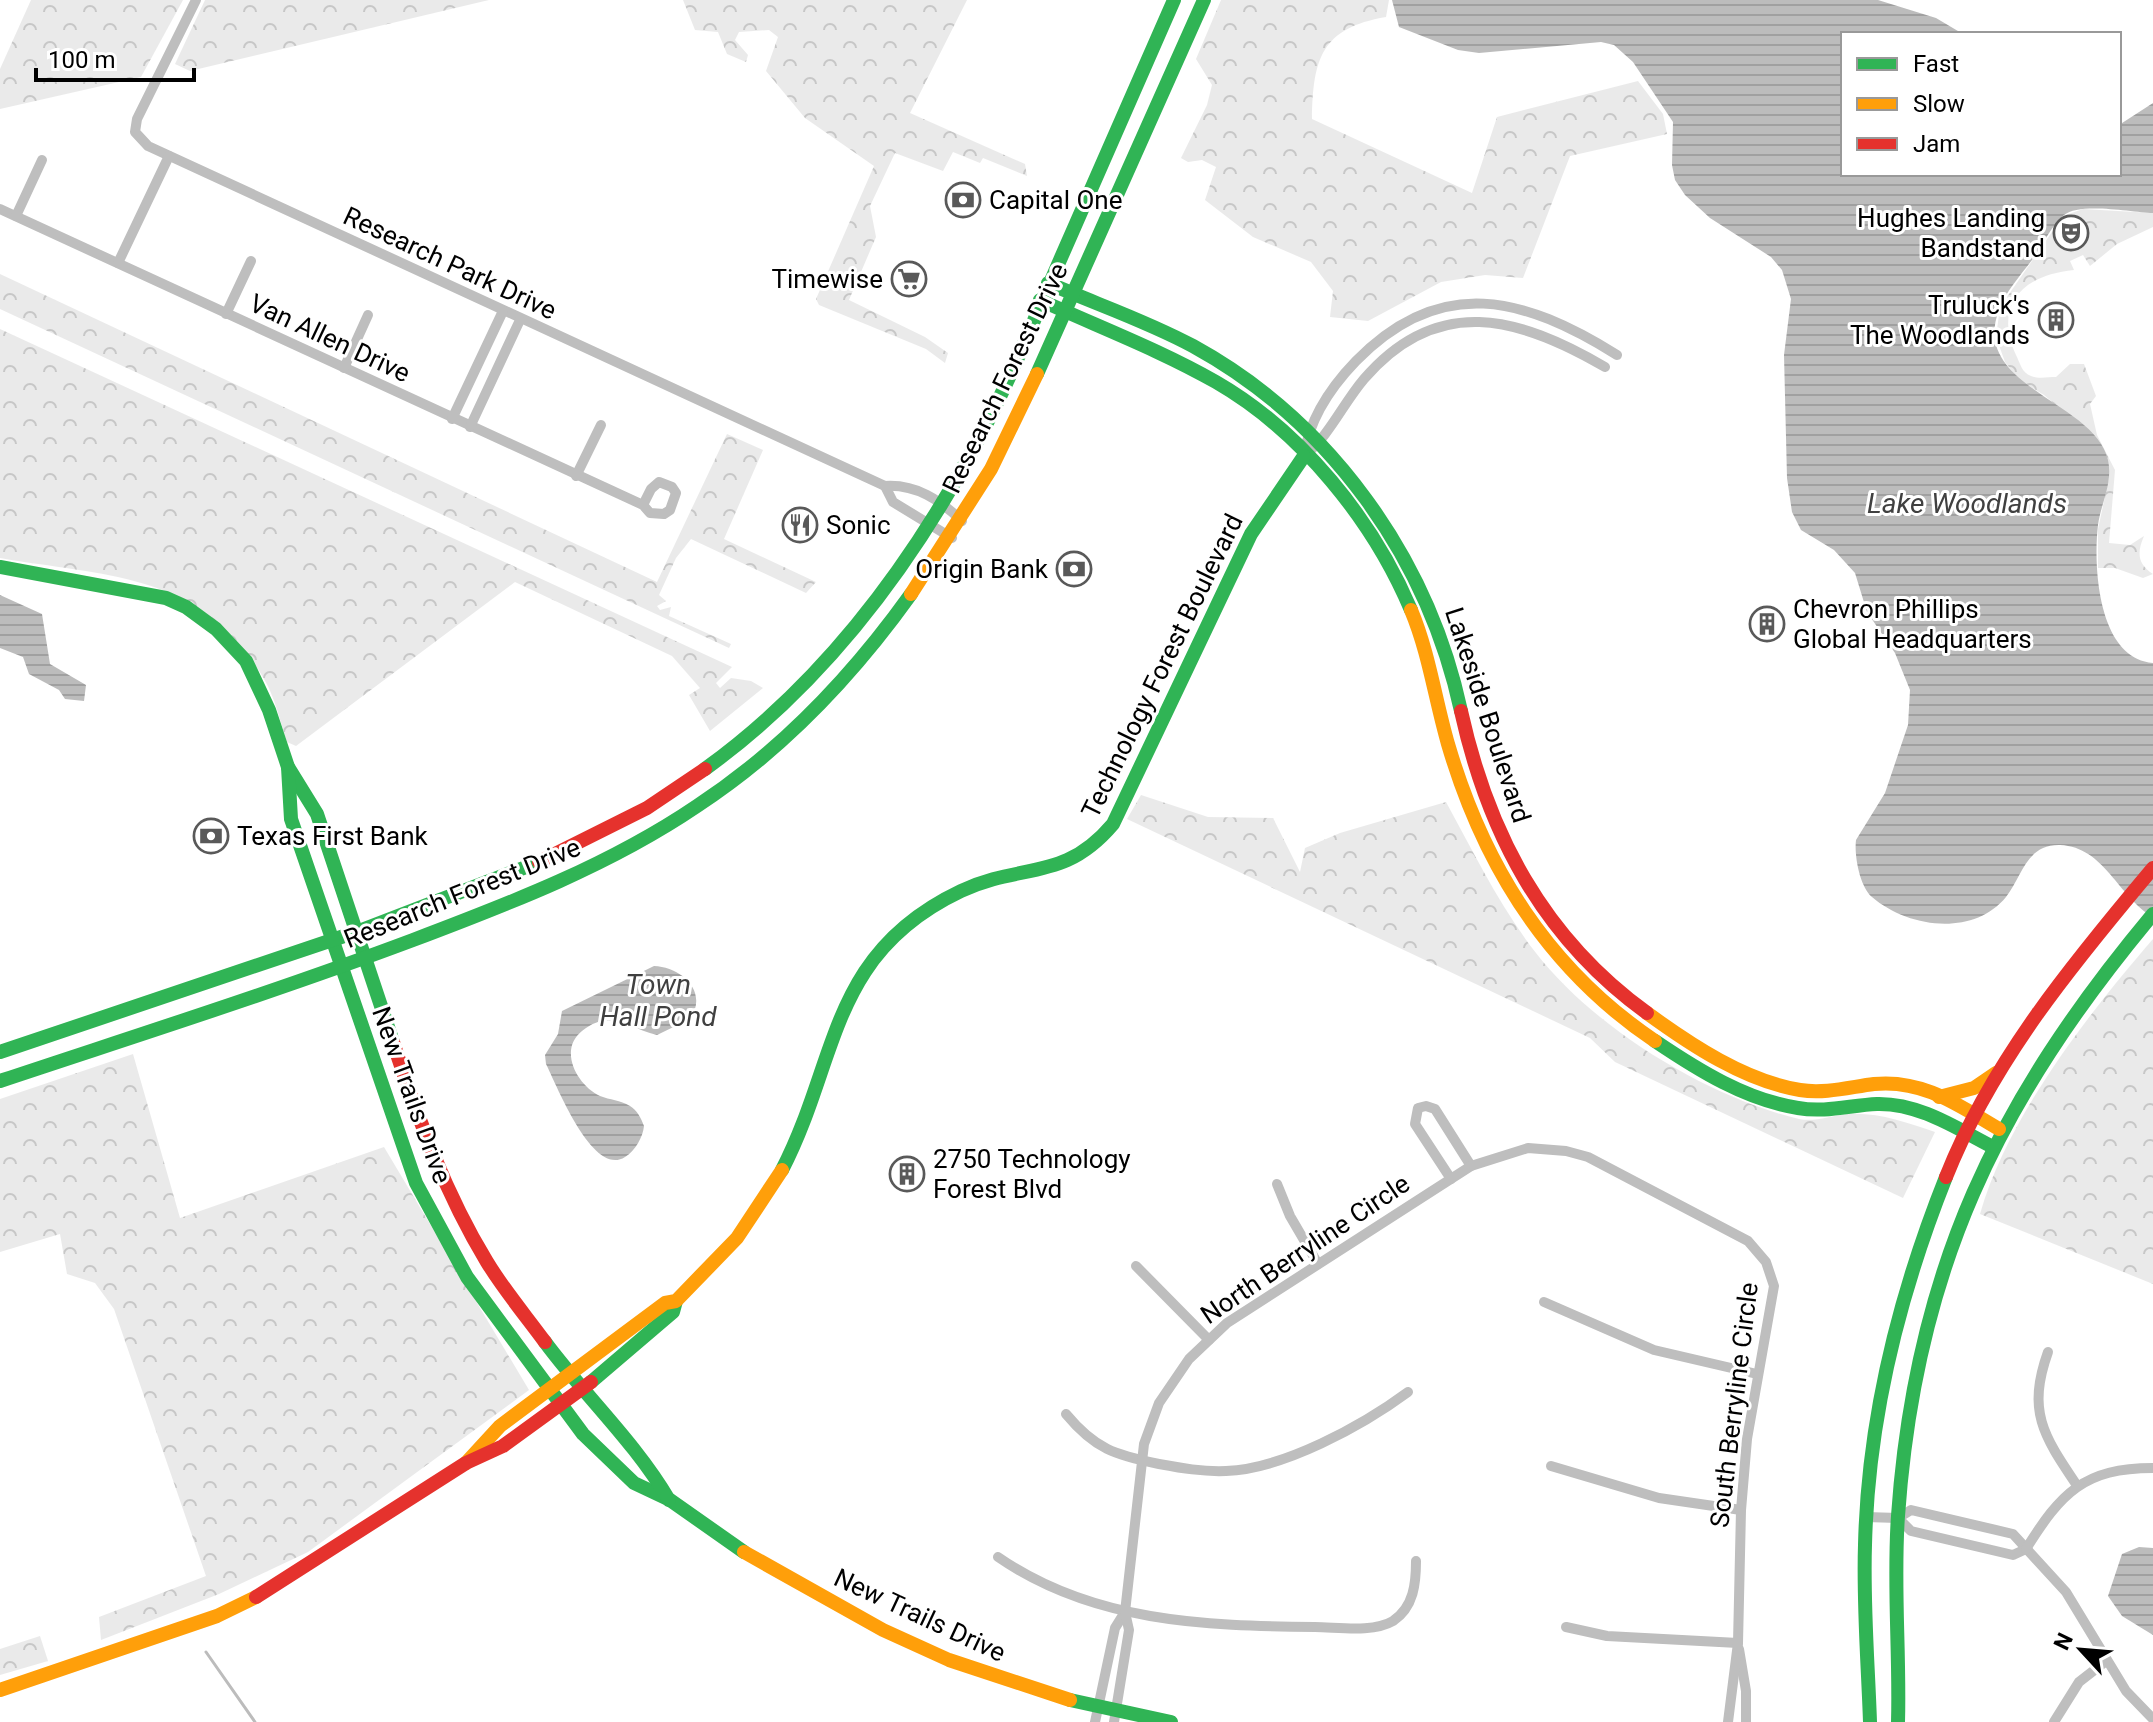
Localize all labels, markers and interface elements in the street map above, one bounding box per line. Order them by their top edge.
scale bar [36,32,194,82]
legend [1841,32,2121,176]
text: 100 m [48,46,115,74]
text: Fast [1913,50,1959,78]
text: Slow [1913,90,1965,118]
text: Jam [1913,130,1960,158]
bank icon: Capital One [944,181,982,219]
place label: Capital One [989,185,1122,215]
street label: Research Park Drive [339,201,561,325]
place label: Hughes Landing Bandstand [1857,203,2045,263]
theatre icon: Hughes Landing Bandstand [2052,214,2090,252]
street label: Research Forest Drive [936,258,1074,498]
supermarket icon: Timewise [890,260,928,298]
place label: Timewise [772,264,883,294]
street label: Van Allen Drive [245,288,415,388]
place label: Truluck's The Woodlands [1850,290,2030,350]
building icon: Truluck's The Woodlands [2037,301,2075,339]
water label: Lake Woodlands [1867,487,2067,520]
restaurant icon: Sonic [781,506,819,544]
street label: Technology Forest Boulevard [1075,509,1249,823]
place label: Sonic [826,510,891,540]
bank icon: Origin Bank [1055,550,1093,588]
place label: Origin Bank [915,554,1049,584]
place label: Chevron Phillips Global Headquarters [1793,594,2032,654]
street label: Lakeside Boulevard [1439,604,1537,826]
building icon: Chevron Phillips Global Headquarters [1748,605,1786,643]
bank icon: Texas First Bank [192,817,230,855]
place label: Texas First Bank [237,821,429,851]
street label: Research Forest Drive [339,832,585,954]
water label: Town Hall Pond [600,968,717,1033]
street label: New Trails Drive [366,1003,458,1187]
place label: 2750 Technology Forest Blvd [933,1144,1131,1204]
building icon: 2750 Technology Forest Blvd [888,1155,926,1193]
street label: North Berryline Circle [1195,1168,1415,1330]
street label: South Berryline Circle [1704,1281,1764,1529]
street label: New Trails Drive [829,1562,1011,1668]
north arrow [2041,1610,2121,1690]
text: N [2049,1629,2078,1654]

